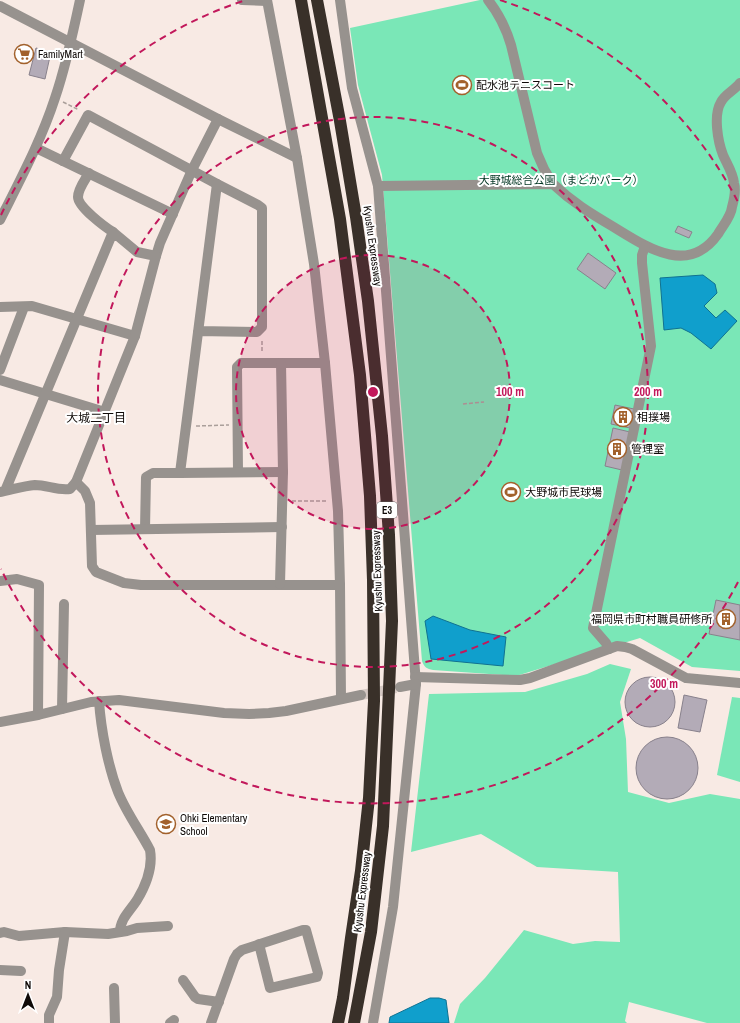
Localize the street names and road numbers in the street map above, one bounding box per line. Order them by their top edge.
street label: Kyushu Expressway [360,205,386,288]
road number: E3 [377,502,397,518]
street label: Kyushu Expressway [369,530,385,612]
street label: Kyushu Expressway [350,850,374,933]

